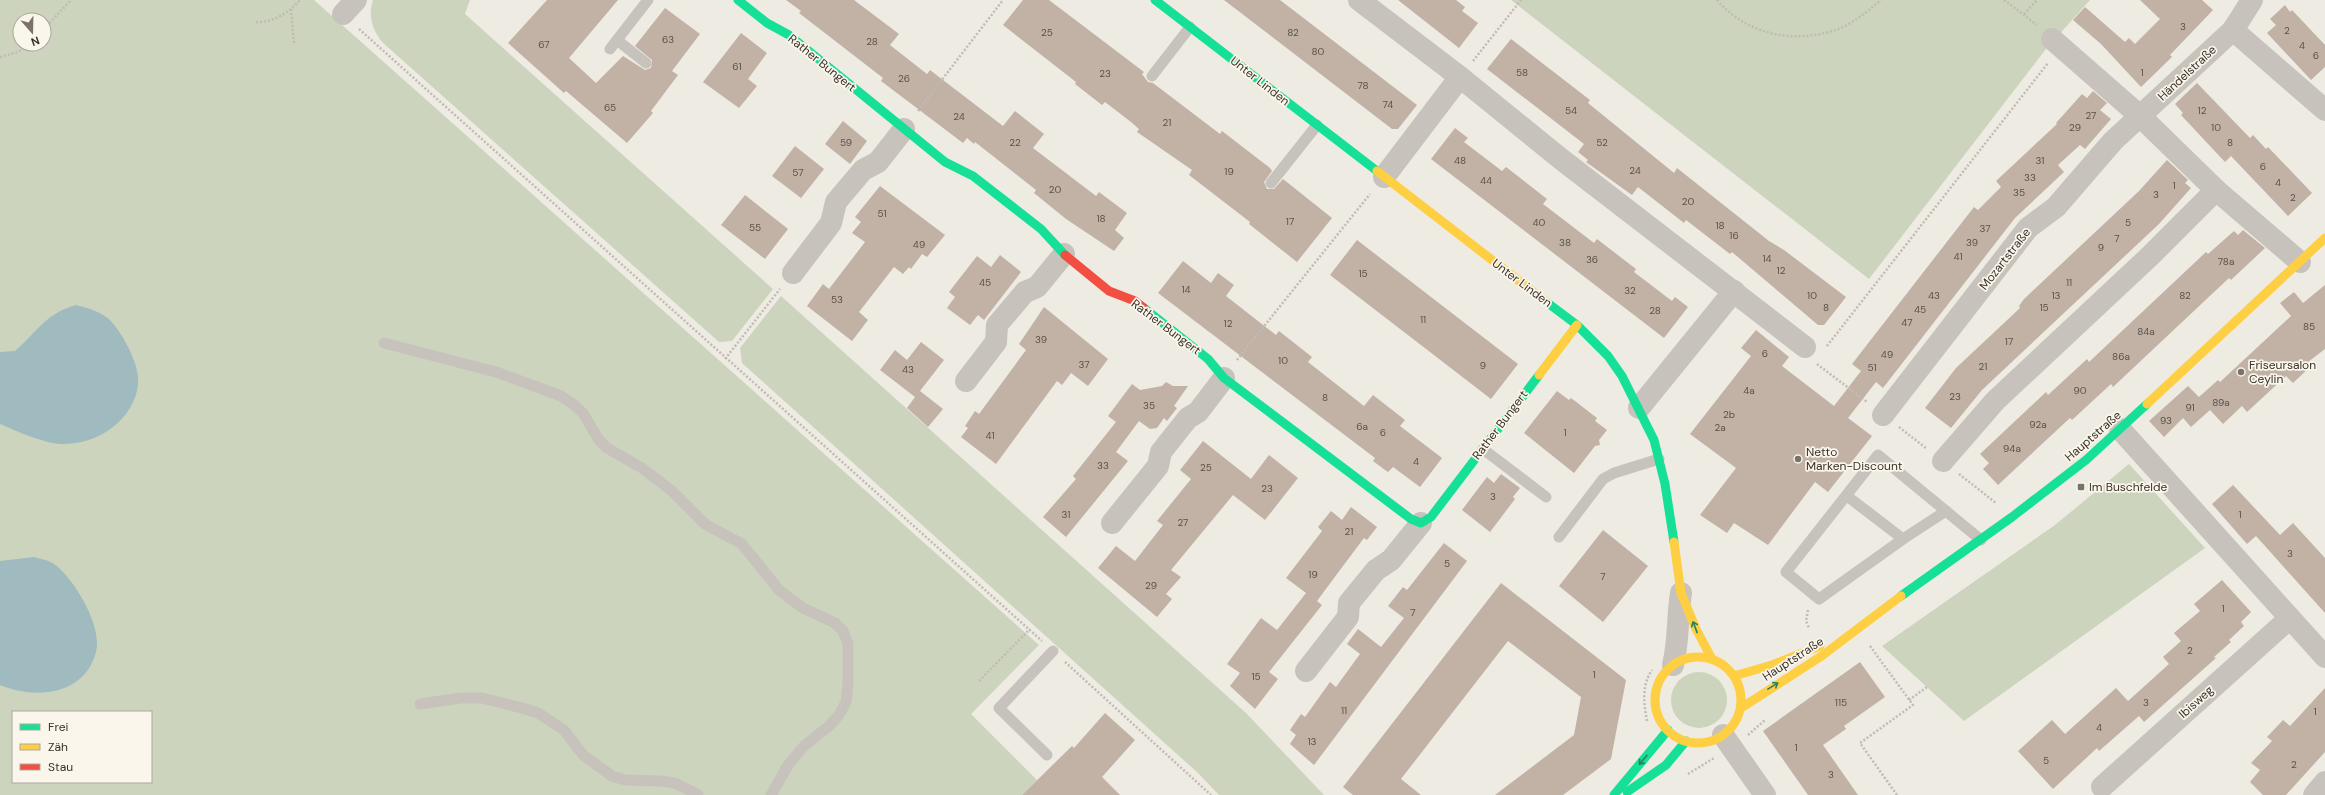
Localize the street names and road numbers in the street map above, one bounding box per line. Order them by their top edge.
street label: Rather Bungert [785,31,859,95]
street label: Händelstraße [2154,42,2220,104]
street label: Unter Linden [1227,53,1293,109]
street label: Mozartstraße [1976,225,2034,293]
street label: Unter Linden [1489,255,1555,311]
street label: Rather Bungert [1128,296,1204,358]
street label: Rather Bungert [1469,387,1531,463]
street label: Hauptstraße [2061,407,2125,465]
street label: Hauptstraße [1759,633,1827,685]
street label: Ibisweg [2175,682,2217,722]

